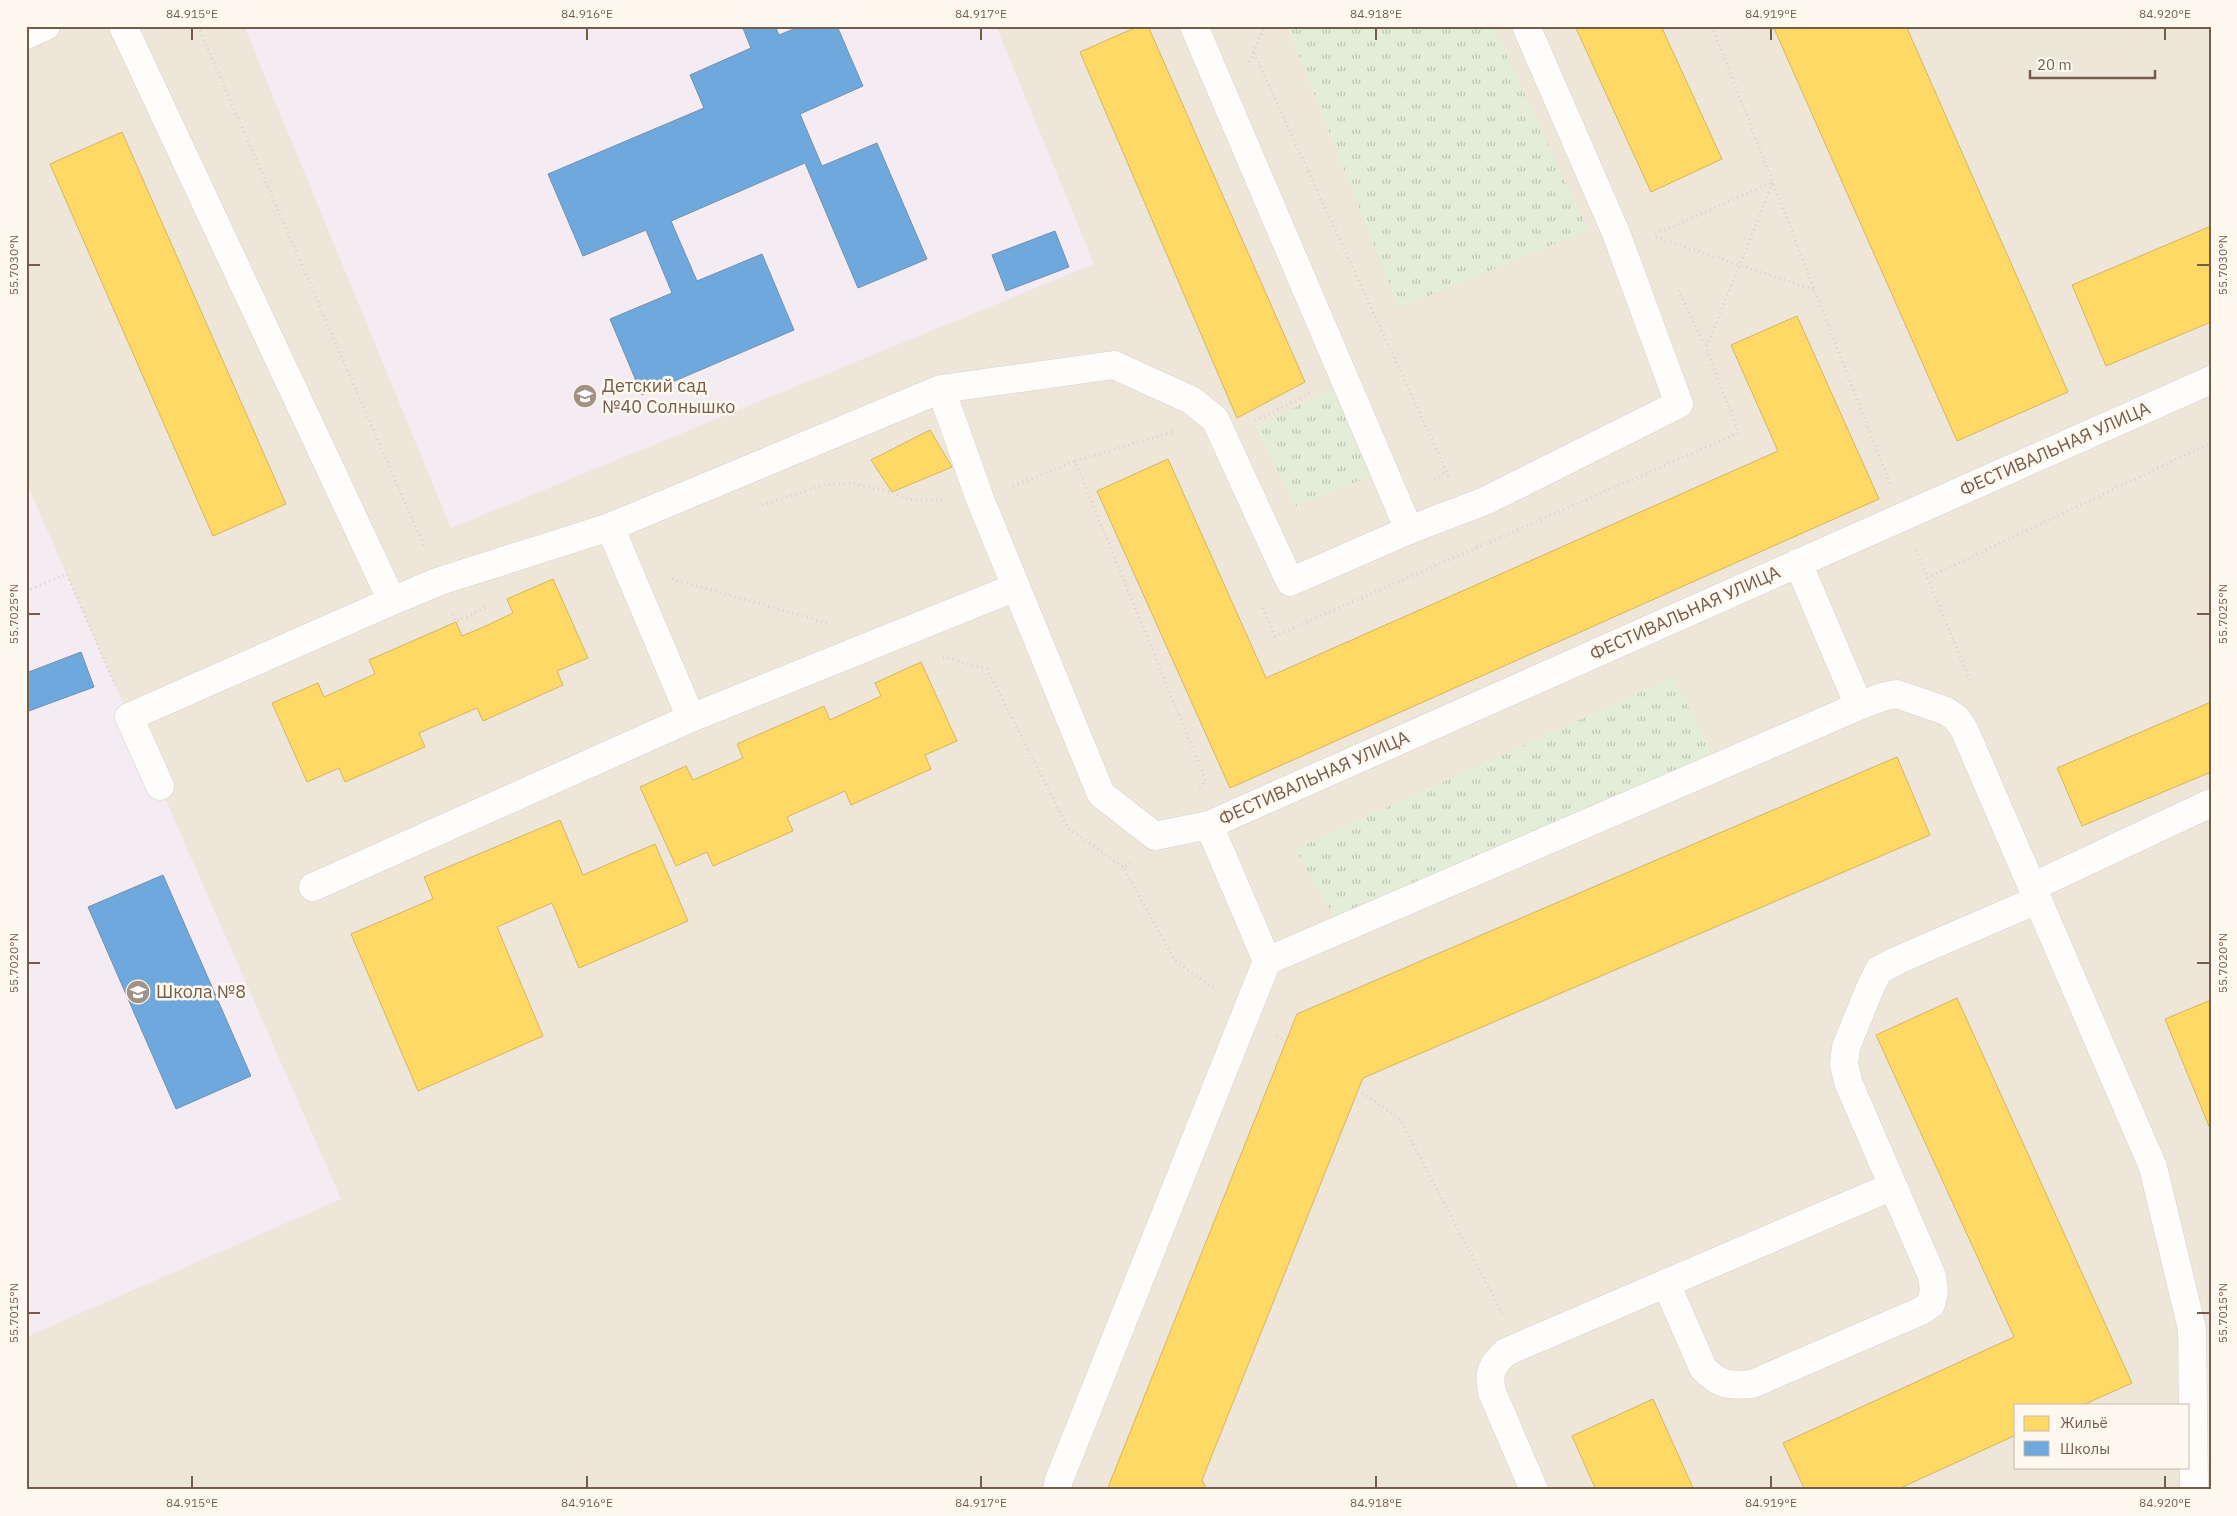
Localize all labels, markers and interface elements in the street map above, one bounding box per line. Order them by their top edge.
text: 84.915°E [166,6,218,21]
text: 84.916°E [561,6,613,21]
text: 84.917°E [955,6,1007,21]
text: 84.918°E [1350,6,1402,21]
text: 84.919°E [1745,6,1797,21]
text: 84.920°E [2139,6,2191,21]
scale bar [2030,48,2154,80]
text: 20 m [2037,55,2072,74]
text: 55.7030°N [6,235,21,295]
text: 55.7030°N [2215,235,2230,295]
place label: Детский сад №40 Солнышко [602,374,735,418]
school or university icon: Детский сад №40 Солнышко [572,383,598,409]
street label: ФЕСТИВАЛЬНАЯ УЛИЦА [1956,396,2154,501]
street label: ФЕСТИВАЛЬНАЯ УЛИЦА [1586,560,1784,665]
text: 55.7025°N [6,584,21,644]
text: 55.7025°N [2215,584,2230,644]
street label: ФЕСТИВАЛЬНАЯ УЛИЦА [1215,725,1413,830]
text: 55.7020°N [6,933,21,993]
text: 55.7020°N [2215,933,2230,993]
school or university icon: Школа №8 [125,979,151,1005]
place label: Школа №8 [156,980,246,1003]
text: 55.7015°N [6,1283,21,1343]
text: 55.7015°N [2215,1283,2230,1343]
legend [2014,1404,2190,1468]
text: Жильё [2060,1413,2108,1432]
text: Школы [2060,1439,2110,1458]
text: 84.915°E [166,1495,218,1510]
text: 84.916°E [561,1495,613,1510]
text: 84.917°E [955,1495,1007,1510]
text: 84.918°E [1350,1495,1402,1510]
text: 84.919°E [1745,1495,1797,1510]
text: 84.920°E [2139,1495,2191,1510]

